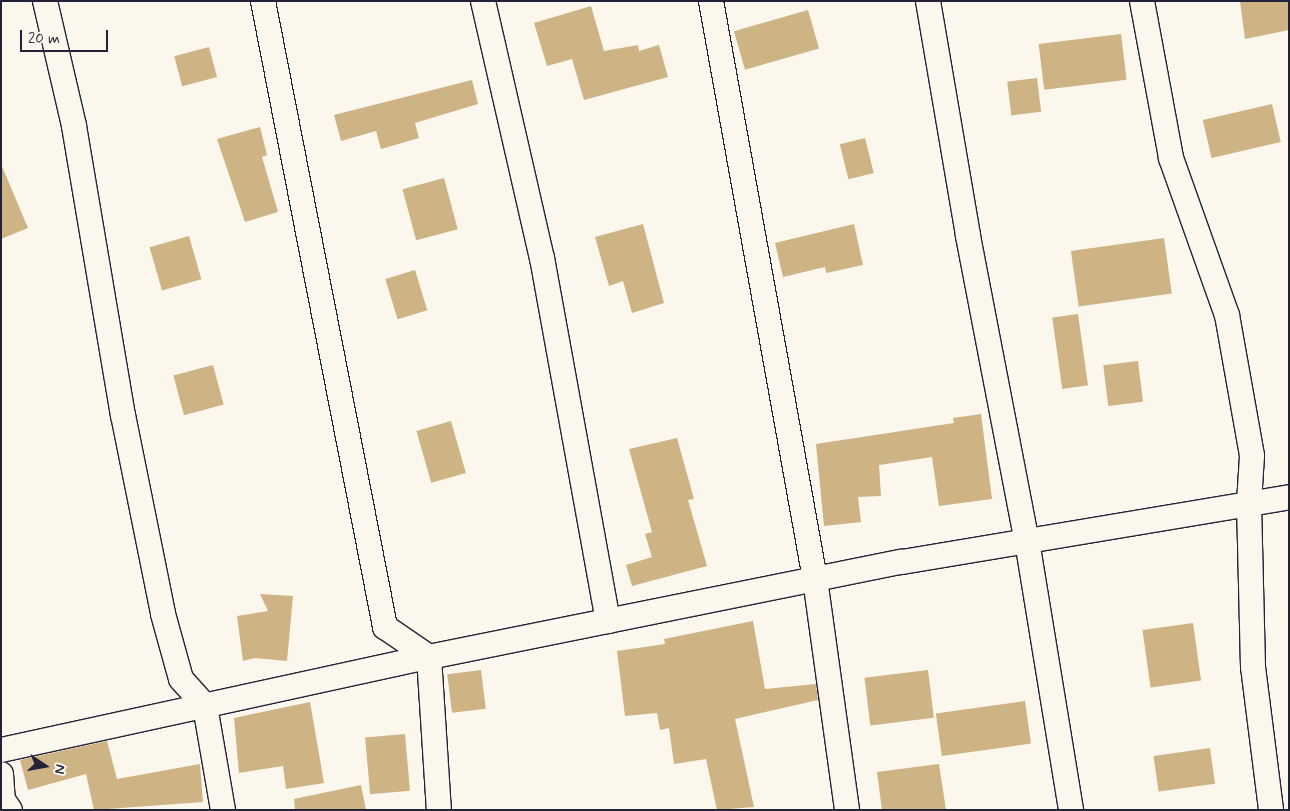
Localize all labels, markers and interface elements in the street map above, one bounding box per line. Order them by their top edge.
scale bar [22,20,110,52]
text: 20 m [28,29,60,49]
north arrow [20,741,70,791]
text: N [50,763,69,776]

